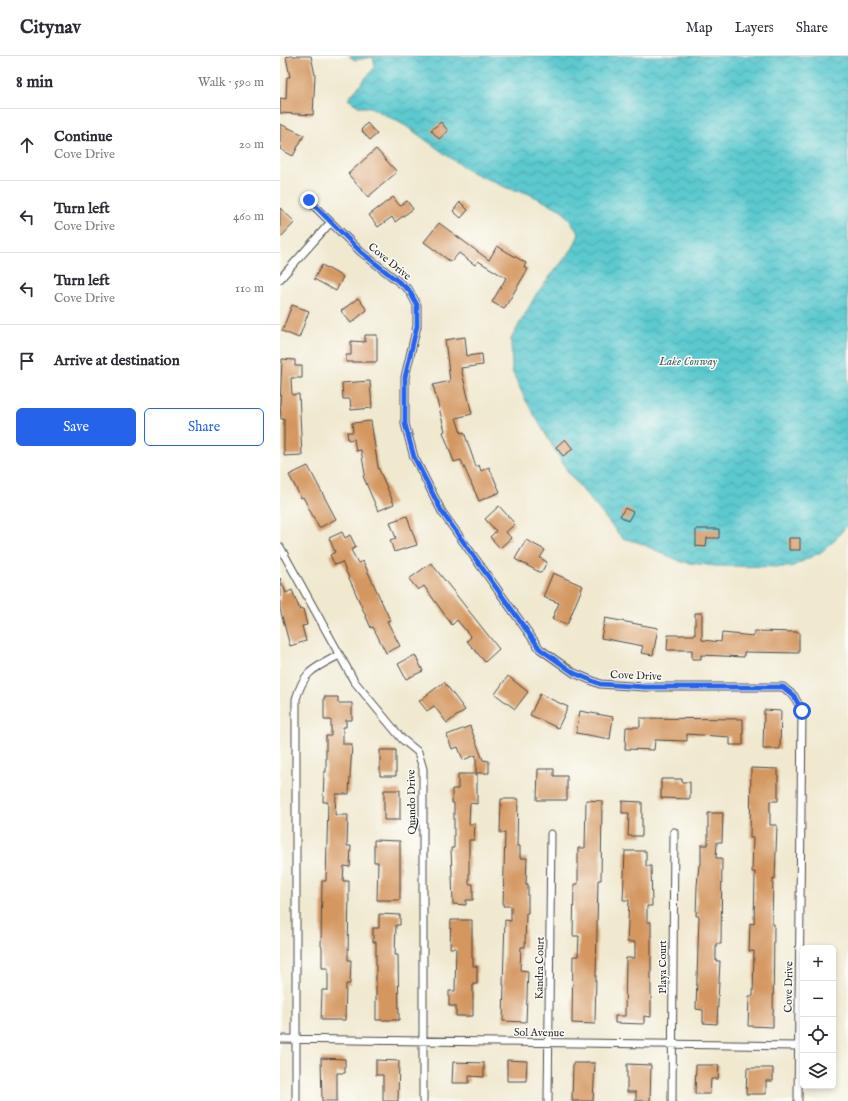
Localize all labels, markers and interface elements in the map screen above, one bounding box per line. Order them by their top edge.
text: Citynav [20,16,81,40]
text: Map [686,19,713,37]
text: Layers [735,19,774,37]
text: Share [796,19,828,37]
text: 8 min [16,72,53,93]
text: Walk · 590 m [198,74,264,91]
text: Continue [54,127,112,146]
icon: ahead [16,134,38,156]
text: 20 m [239,136,264,153]
text: Cove Drive [54,146,115,163]
route end [300,191,318,209]
text: Turn left [54,199,110,218]
icon: left [16,206,38,228]
text: 460 m [233,208,264,225]
text: Cove Drive [54,218,115,235]
street label: Cove Drive [365,240,414,283]
text: Turn left [54,271,110,290]
icon: left [16,278,38,300]
text: 110 m [235,280,264,297]
text: Cove Drive [54,290,115,307]
icon: arrive [16,350,38,372]
text: Arrive at destination [54,351,180,370]
water label: Lake Conway [658,354,718,369]
button: Save [16,408,136,446]
button: Share [144,408,264,446]
street label: Cove Drive [610,668,662,684]
route start [793,702,811,720]
street label: Quando Drive [404,769,420,835]
street label: Kandra Court [532,936,548,1000]
street label: Playa Court [656,940,670,994]
map controls [800,945,836,1089]
button: + [800,945,836,981]
street label: Cove Drive [782,961,796,1013]
button: − [800,981,836,1017]
button: locate [800,1017,836,1053]
street label: Sol Avenue [514,1026,564,1040]
button: layers [800,1053,836,1089]

